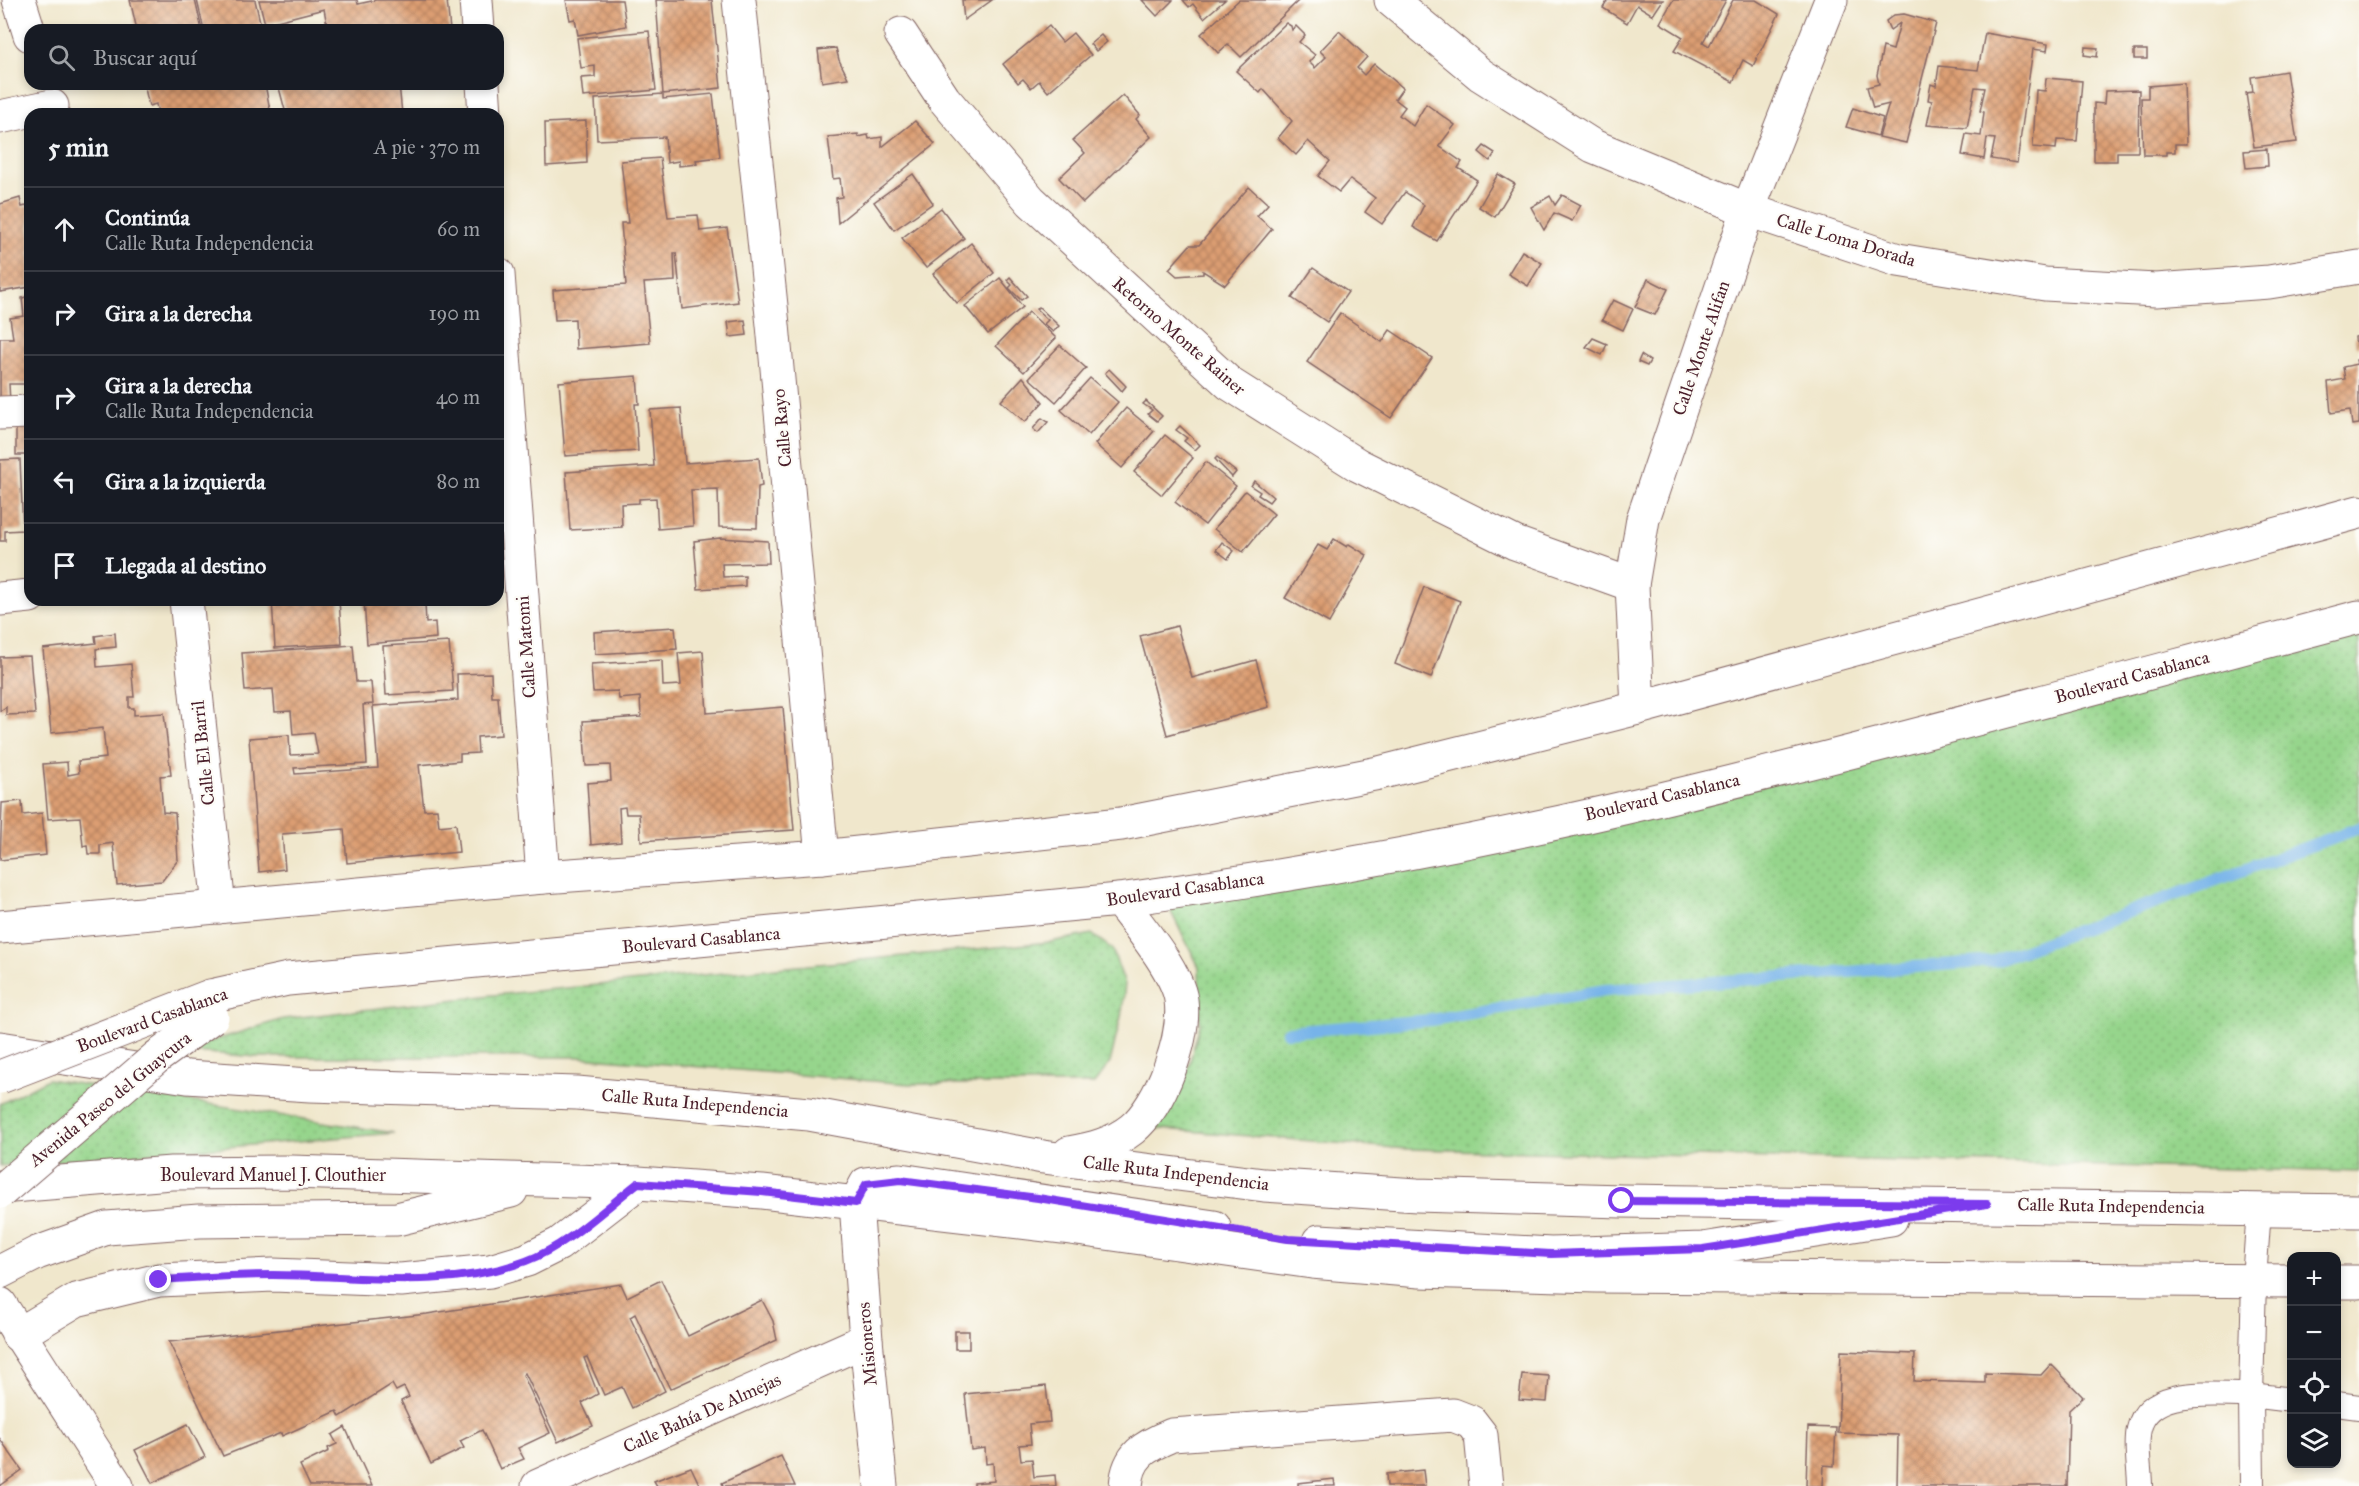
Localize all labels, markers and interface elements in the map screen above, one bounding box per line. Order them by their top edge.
search box [24,24,504,90]
icon: search [45,41,78,74]
text: Buscar aquí [93,44,196,71]
text: 5 min [48,131,109,163]
text: A pie · 370 m [374,135,480,159]
text: Continúa [105,204,190,231]
street label: Calle Loma Dorada [1774,208,1919,272]
icon: ahead [48,213,81,246]
text: 60 m [437,217,480,241]
text: Calle Ruta Independencia [105,231,313,255]
street label: Retorno Monte Rainer [1108,272,1250,400]
street label: Calle Monte Alifan [1668,277,1734,418]
icon: right [48,297,81,330]
text: Gira a la derecha [105,300,252,327]
text: 190 m [429,301,480,325]
text: Gira a la derecha [105,372,252,399]
icon: right [48,381,81,414]
text: 40 m [436,385,480,409]
street label: Calle Rayo [768,388,796,468]
text: Calle Ruta Independencia [105,399,313,423]
icon: left [48,465,81,498]
text: Gira a la izquierda [105,468,266,495]
text: 80 m [437,469,480,493]
icon: arrive [48,549,81,582]
text: Llegada al destino [105,552,266,579]
street label: Calle Matomi [511,595,541,699]
street label: Boulevard Casablanca [2052,646,2212,708]
street label: Calle El Barril [187,699,219,807]
street label: Boulevard Casablanca [1582,768,1742,826]
street label: Boulevard Casablanca [1105,867,1266,911]
street label: Boulevard Casablanca [621,922,781,958]
street label: Boulevard Casablanca [74,982,231,1057]
street label: Avenida Paseo del Guaycura [24,1027,196,1172]
street label: Calle Ruta Independencia [601,1084,790,1122]
street label: Calle Ruta Independencia [1082,1151,1271,1195]
street label: Boulevard Manuel J. Clouthier [160,1164,386,1187]
route start [1608,1187,1634,1213]
street label: Calle Ruta Independencia [2017,1193,2205,1219]
map controls [2287,1252,2341,1468]
button: + [2287,1252,2341,1306]
route end [145,1266,171,1292]
street label: Misioneros [852,1301,882,1387]
button: − [2287,1306,2341,1360]
button: locate [2287,1360,2341,1414]
street label: Calle Bahía De Almejas [620,1368,784,1458]
button: layers [2287,1414,2341,1468]

